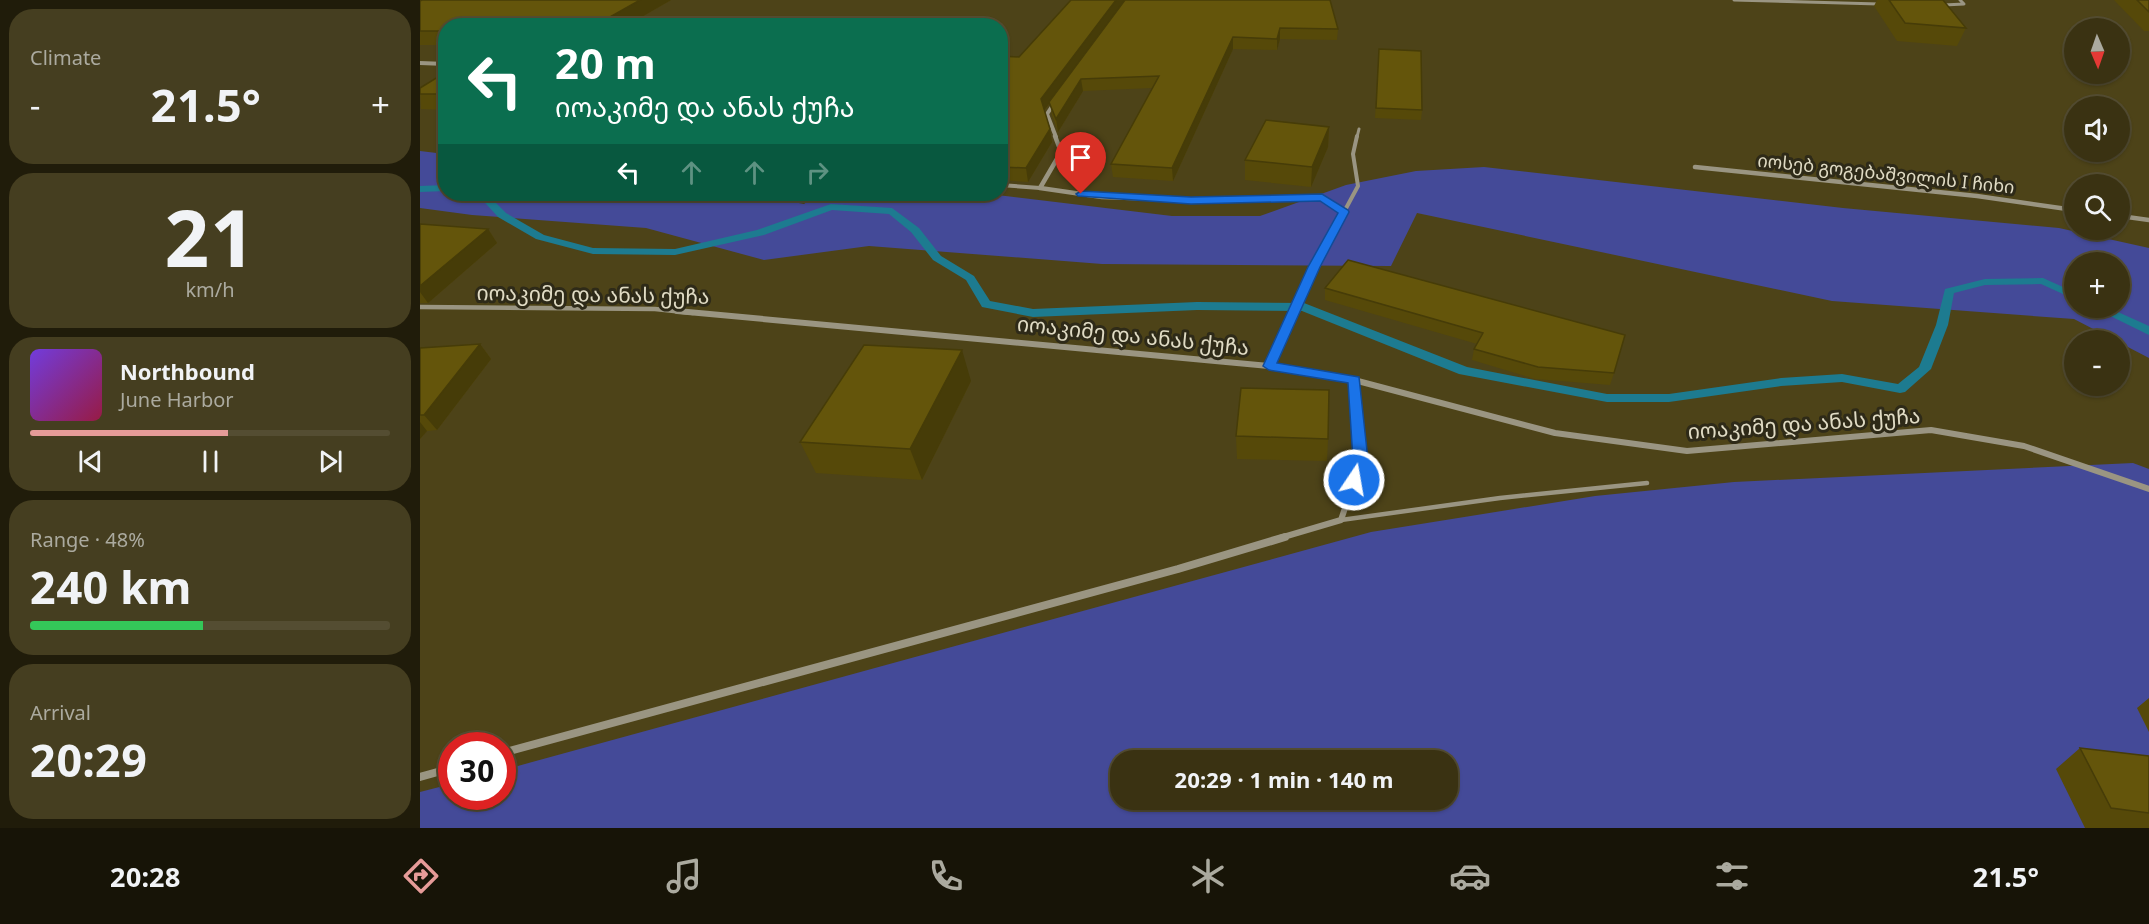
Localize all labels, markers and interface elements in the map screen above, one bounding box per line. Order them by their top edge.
north arrow [2064,18,2130,84]
map controls [2064,18,2130,396]
text: 20 m [555,34,656,91]
icon: left [456,42,534,120]
text: Climate [30,44,101,71]
text: 21.5° [151,74,261,135]
text: − [30,82,41,127]
text: + [371,82,390,127]
text: იოაკიმე და ანას ქუჩა [555,88,855,125]
button: sound [2064,96,2130,162]
pin [1055,132,1106,194]
icon: arrive [1064,141,1097,174]
street label: იოსებ გოგებაშვილის I ჩიხი [1756,148,2016,198]
icon: left [612,156,645,189]
icon: ahead [675,156,708,189]
icon: ahead [738,156,771,189]
icon: right [801,156,834,189]
button: search [2064,174,2130,240]
text: 21 [165,184,255,290]
button: + [2064,252,2130,318]
text: km/h [185,276,235,303]
street label: იოაკიმე და ანას ქუჩა [476,278,710,310]
street label: იოაკიმე და ანას ქუჩა [1016,309,1250,361]
button: − [2064,330,2130,396]
text: Northbound [120,357,255,386]
text: June Harbor [120,386,234,413]
street label: იოაკიმე და ანას ქუჩა [1687,401,1921,445]
icon: previous [74,445,107,478]
icon: pause [194,445,227,478]
icon: next [314,445,347,478]
position arrow [1322,448,1386,512]
text: Range · 48% [30,526,145,553]
text: 240 km [30,556,191,617]
text: Arrival [30,699,91,726]
text: 20:29 [30,729,147,790]
speed limit sign: 30 [438,732,516,810]
text: 20:29 · 1 min · 140 m [1175,765,1393,794]
icon: directions [400,855,442,897]
icon: music [663,855,705,897]
icon: phone [925,855,967,897]
icon: climate [1187,855,1229,897]
icon: car [1449,855,1491,897]
icon: filters [1711,855,1753,897]
text: 20:28 [110,858,180,895]
text: 21.5° [1973,858,2039,895]

